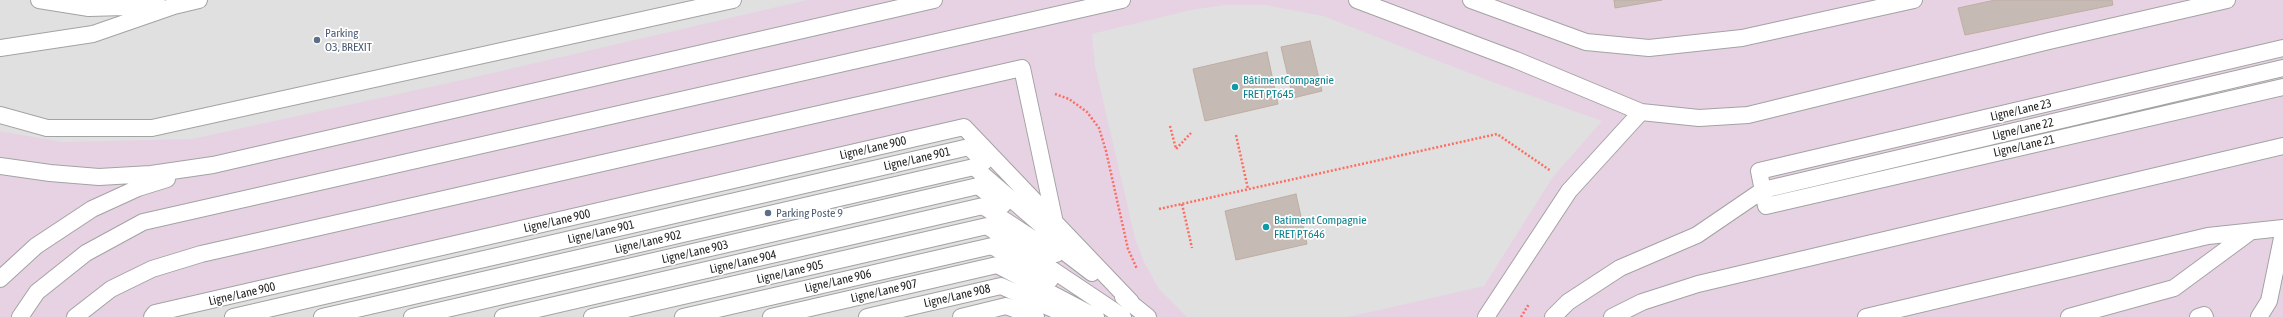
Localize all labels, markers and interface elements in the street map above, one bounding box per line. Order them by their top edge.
place label: Parking O3, BREXIT [325,26,372,54]
marker: Parking O3, BREXIT [312,35,322,45]
place label: BâtimentCompagnie FRET PT645 [1243,73,1334,101]
marker: BâtimentCompagnie FRET PT645 [1230,82,1240,92]
street label: Ligne/Lane 23 [1989,96,2053,124]
street label: Ligne/Lane 22 [1991,115,2055,143]
street label: Ligne/Lane 21 [1992,132,2056,160]
street label: Ligne/Lane 900 [838,133,908,163]
street label: Ligne/Lane 901 [882,144,952,174]
street label: Ligne/Lane 900 [522,206,592,236]
place label: Parking Poste 9 [776,206,843,220]
marker: Parking Poste 9 [763,208,773,218]
place label: Batiment Compagnie FRET PT646 [1274,213,1367,241]
street label: Ligne/Lane 901 [566,217,636,247]
marker: Batiment Compagnie FRET PT646 [1261,222,1271,232]
street label: Ligne/Lane 902 [613,227,683,257]
street label: Ligne/Lane 903 [660,237,730,267]
street label: Ligne/Lane 904 [708,247,778,277]
street label: Ligne/Lane 905 [755,257,825,287]
street label: Ligne/Lane 906 [803,266,873,296]
street label: Ligne/Lane 907 [849,276,919,306]
street label: Ligne/Lane 900 [207,279,277,309]
street label: Ligne/Lane 908 [922,281,992,311]

